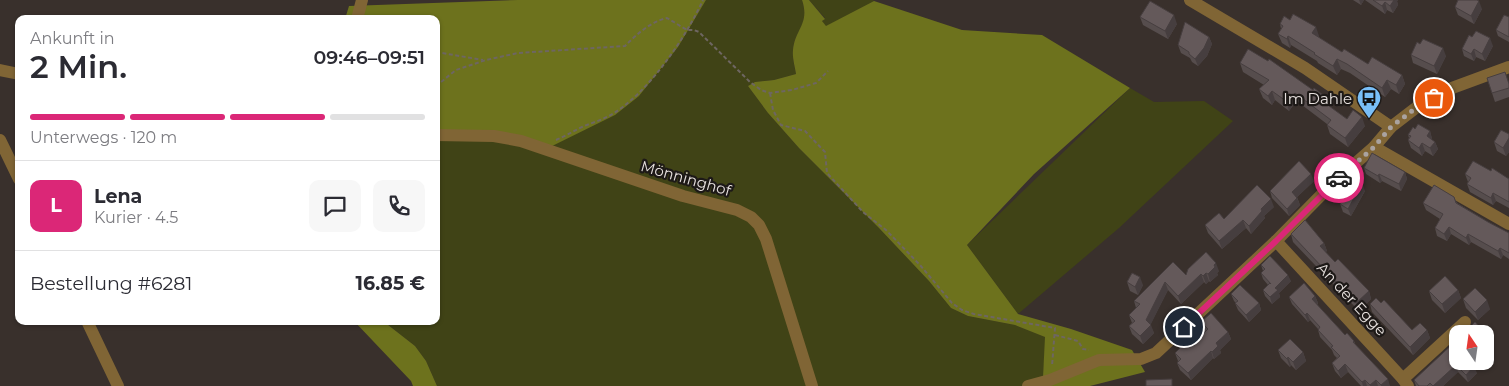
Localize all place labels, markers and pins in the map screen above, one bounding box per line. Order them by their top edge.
pin [1413,77,1455,119]
bus stop icon: Im Dahle [1356,85,1382,119]
place label: Im Dahle [1283,89,1352,108]
pin [1163,306,1205,348]

